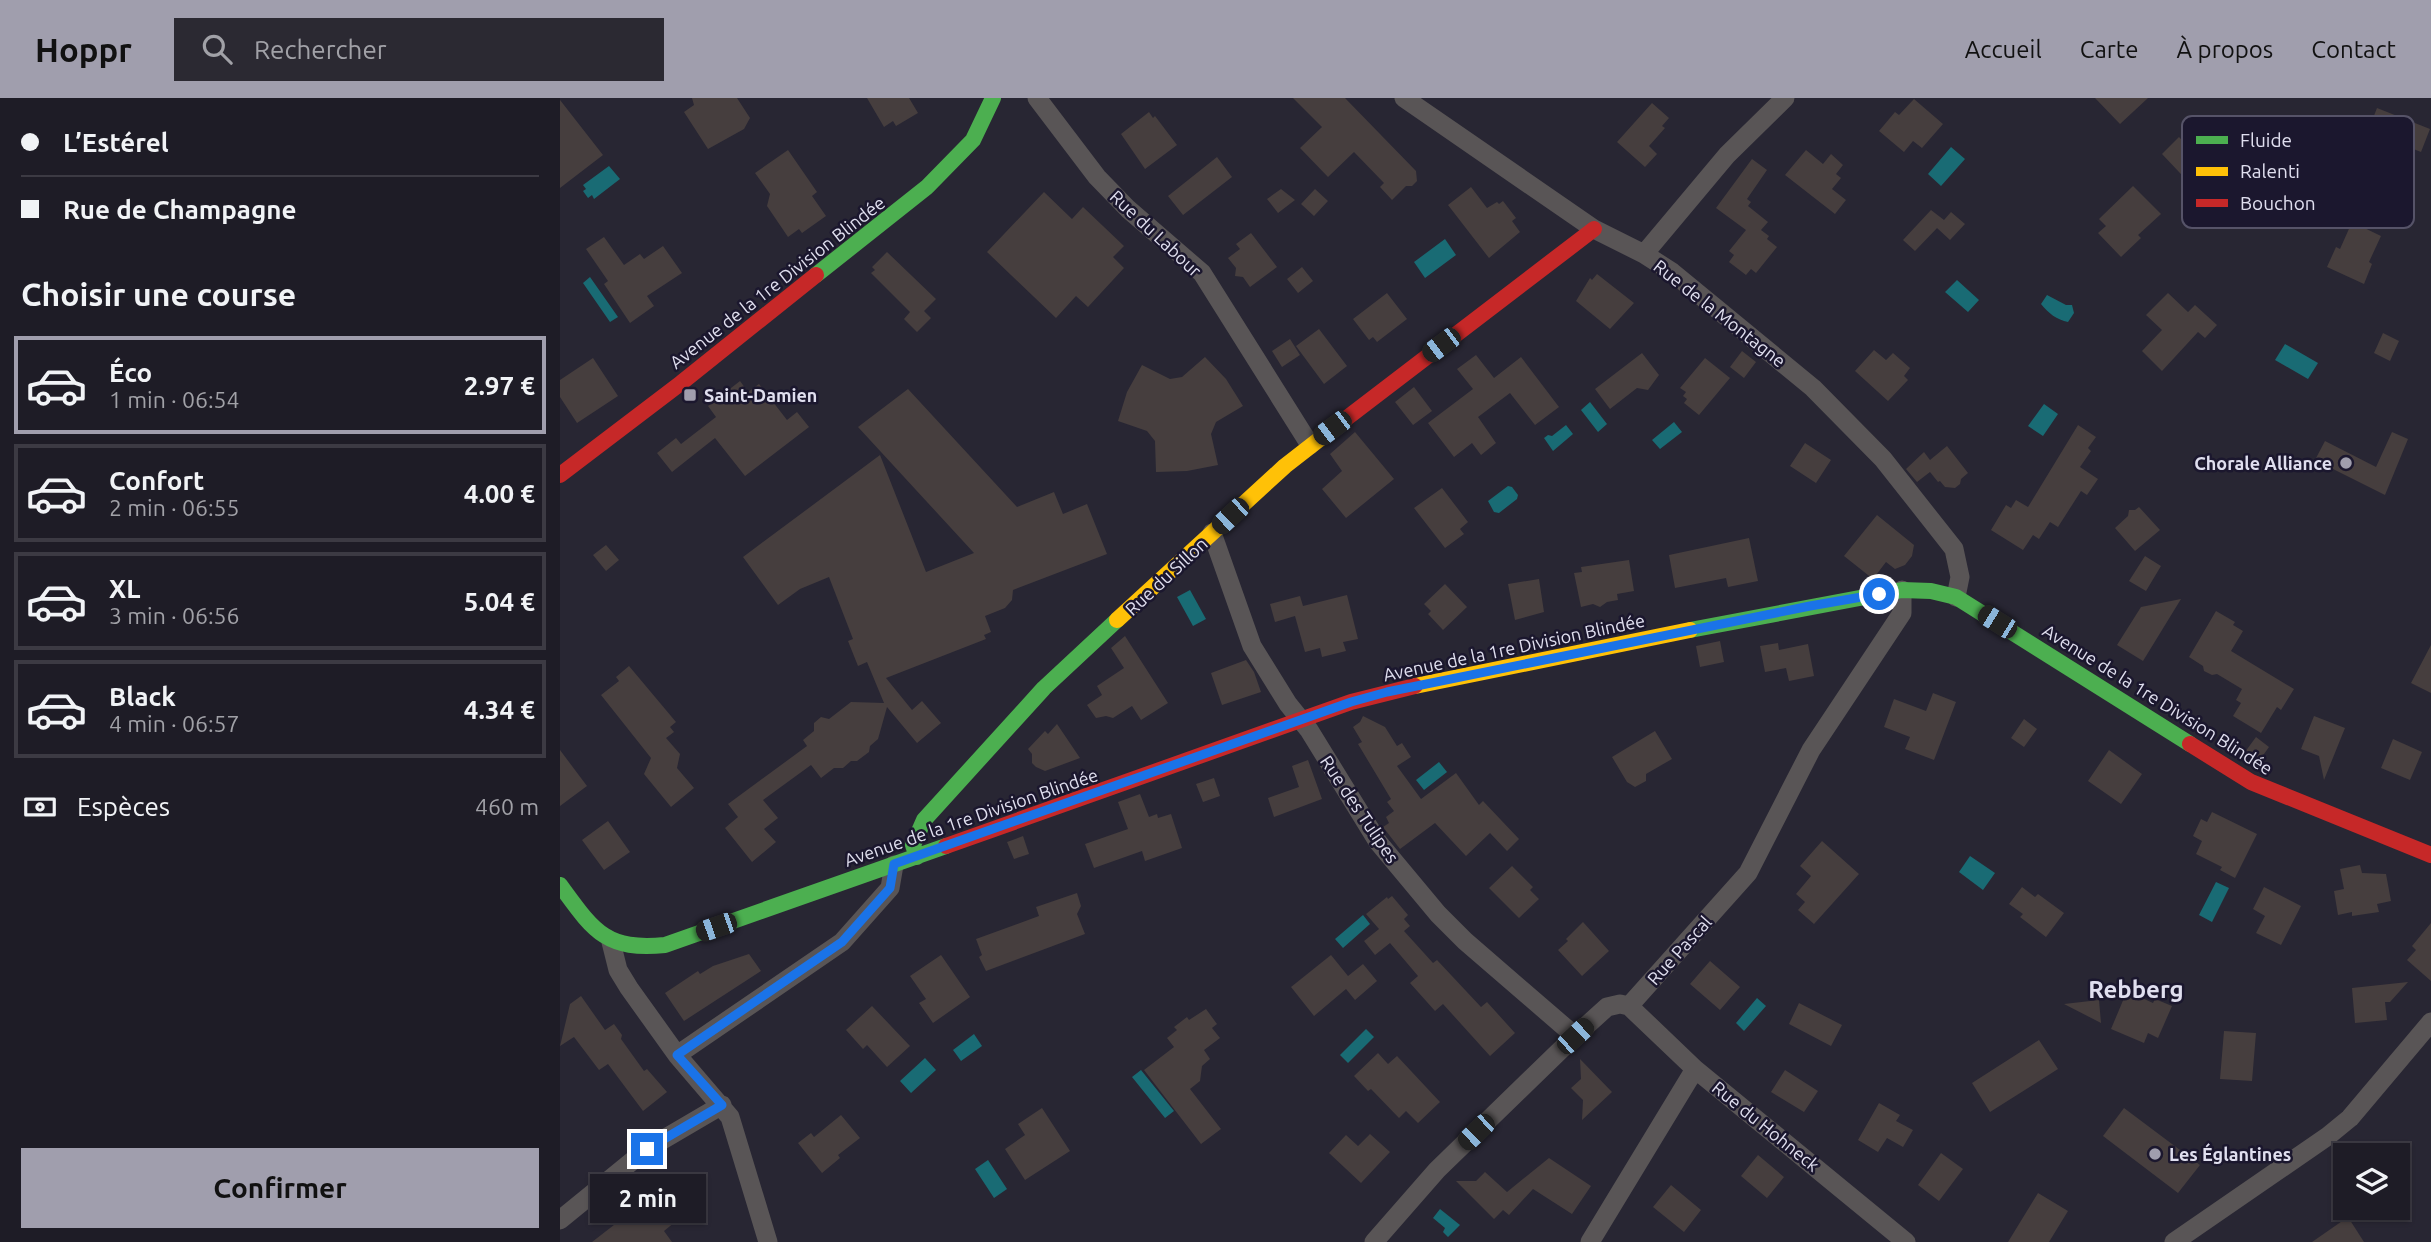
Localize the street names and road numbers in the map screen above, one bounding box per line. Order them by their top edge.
street label: Rue du Labour [1106,186,1206,280]
street label: Avenue de la 1re Division Blindée [666,192,888,372]
street label: Rue de la Montagne [1650,255,1790,371]
street label: Rue du Sillon [1121,533,1211,619]
street label: Avenue de la 1re Division Blindée [1381,609,1647,685]
street label: Avenue de la 1re Division Blindée [2039,620,2277,778]
street label: Rue des Tulipes [1317,752,1403,867]
street label: Avenue de la 1re Division Blindée [842,764,1100,870]
street label: Rue Pascal [1643,911,1715,988]
street label: Rue du Hohneck [1709,1077,1823,1175]

